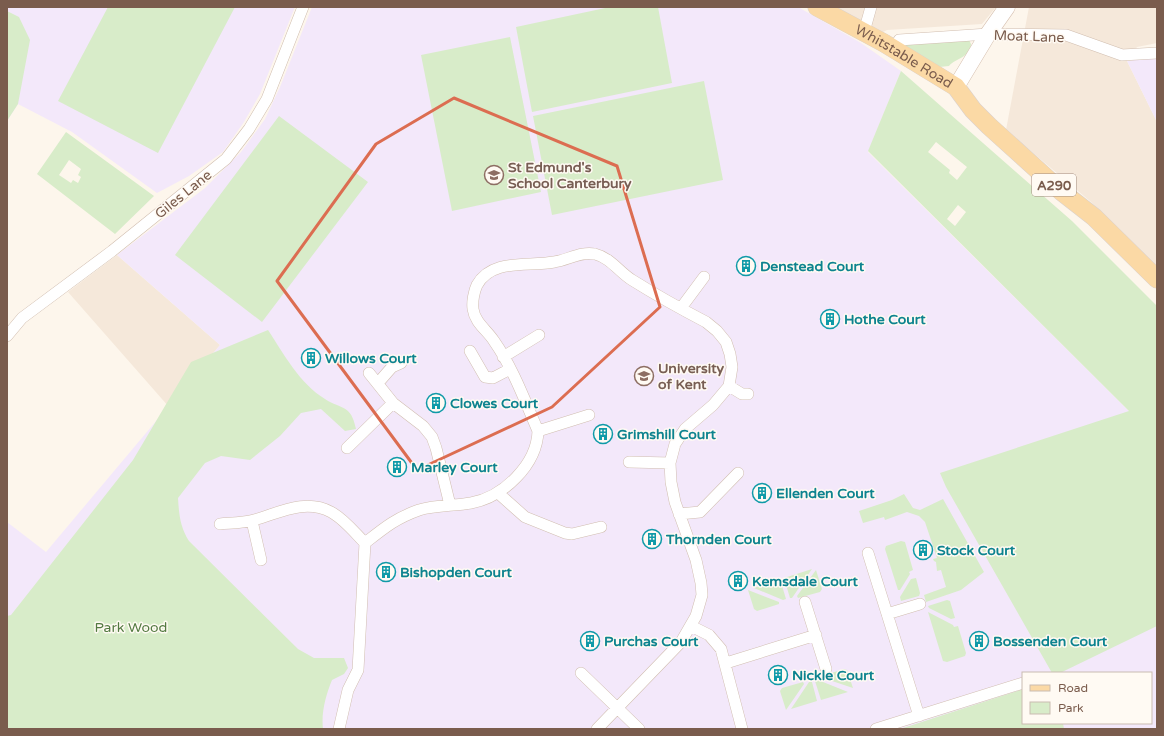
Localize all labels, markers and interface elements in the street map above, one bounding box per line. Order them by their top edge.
street label: Whitstable Road [852,21,956,92]
street label: Moat Lane [993,27,1065,46]
place label: St Edmund's School Canterbury [508,159,632,192]
school or university icon: St Edmund's School Canterbury [483,164,505,186]
street label: Giles Lane [151,166,215,222]
road number: A290 [1032,174,1076,196]
building icon: Denstead Court [735,255,757,277]
place label: Denstead Court [760,258,865,275]
building icon: Hothe Court [819,308,841,330]
place label: Hothe Court [844,311,926,328]
building icon: Willows Court [300,347,322,369]
place label: Willows Court [325,350,417,367]
place label: University of Kent [658,360,724,393]
school or university icon: University of Kent [633,365,655,387]
building icon: Clowes Court [425,392,447,414]
place label: Clowes Court [450,395,539,412]
building icon: Grimshill Court [592,423,614,445]
place label: Grimshill Court [617,426,717,443]
building icon: Marley Court [386,456,408,478]
place label: Marley Court [411,459,498,476]
building icon: Ellenden Court [751,482,773,504]
place label: Ellenden Court [776,485,875,502]
building icon: Thornden Court [641,528,663,550]
place label: Thornden Court [665,531,772,548]
building icon: Stock Court [912,539,934,561]
place label: Stock Court [937,542,1016,559]
building icon: Bishopden Court [375,561,397,583]
place label: Bishopden Court [400,564,512,581]
building icon: Kemsdale Court [727,570,749,592]
place label: Kemsdale Court [752,573,859,590]
park label: Park Wood [95,619,167,636]
building icon: Purchas Court [579,630,601,652]
building icon: Bossenden Court [968,630,990,652]
place label: Purchas Court [604,633,699,650]
place label: Bossenden Court [993,633,1108,650]
building icon: Nickle Court [767,664,789,686]
place label: Nickle Court [792,667,875,684]
legend [1022,672,1152,724]
text: Road [1058,681,1088,695]
text: Park [1058,701,1084,715]

